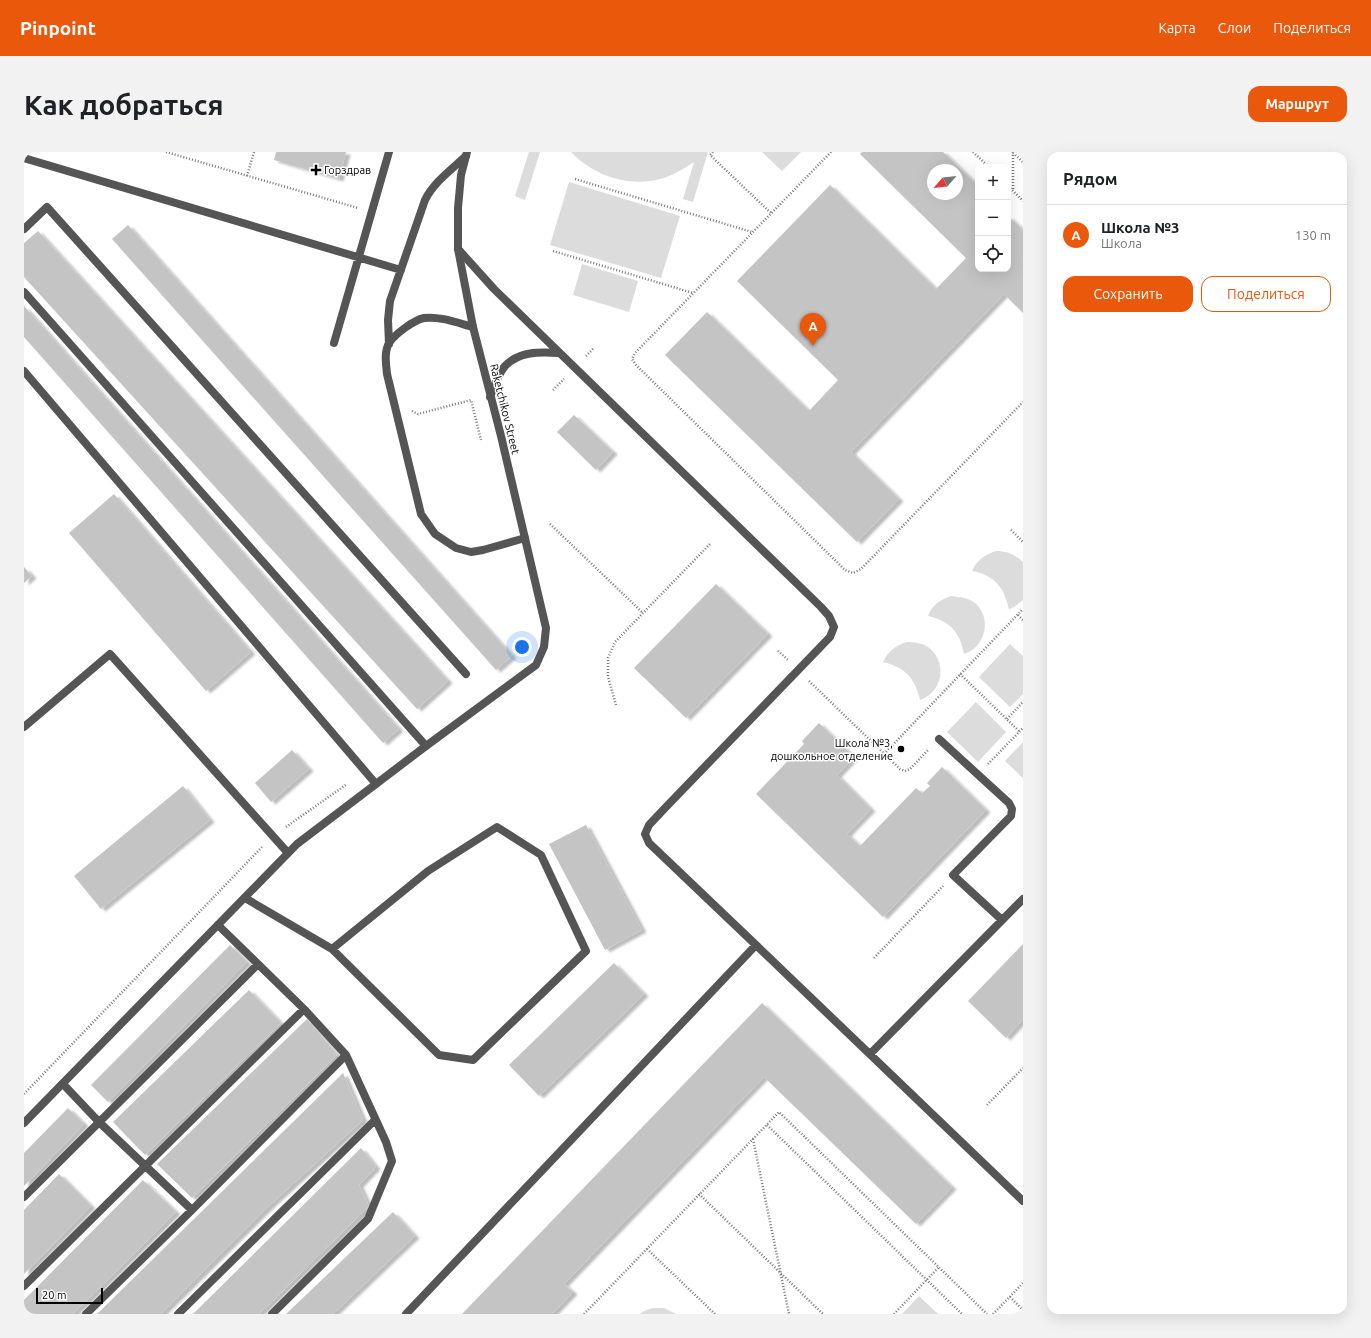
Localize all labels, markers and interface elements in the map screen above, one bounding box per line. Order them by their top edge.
text: Pinpoint [20,17,96,39]
text: Карта [1158,20,1196,36]
text: Слои [1218,20,1251,36]
text: Поделиться [1273,20,1351,36]
button: Маршрут [1248,86,1347,122]
text: Как добраться [24,89,223,120]
place label: Горздрав [324,164,371,176]
north arrow [927,164,963,200]
map controls [975,164,1011,272]
button: + [975,164,1011,200]
marker: Горздрав [311,165,321,175]
text: Рядом [1063,169,1118,188]
button: − [975,200,1011,236]
text: Школа №3 [1101,219,1179,236]
text: A [1071,228,1081,242]
text: 130 m [1295,228,1331,242]
button: locate [975,236,1011,272]
text: Школа [1101,236,1142,250]
button: Сохранить [1063,276,1193,312]
button: Поделиться [1201,276,1331,312]
pin: A [800,313,826,346]
street label: Raketchikov Street [488,363,522,456]
your location [512,637,532,657]
place label: Школа №3, дошкольное отделение [771,737,893,762]
marker: Школа №3, дошкольное отделение [896,744,906,754]
scale bar [36,1286,103,1305]
text: 20 m [42,1289,66,1301]

